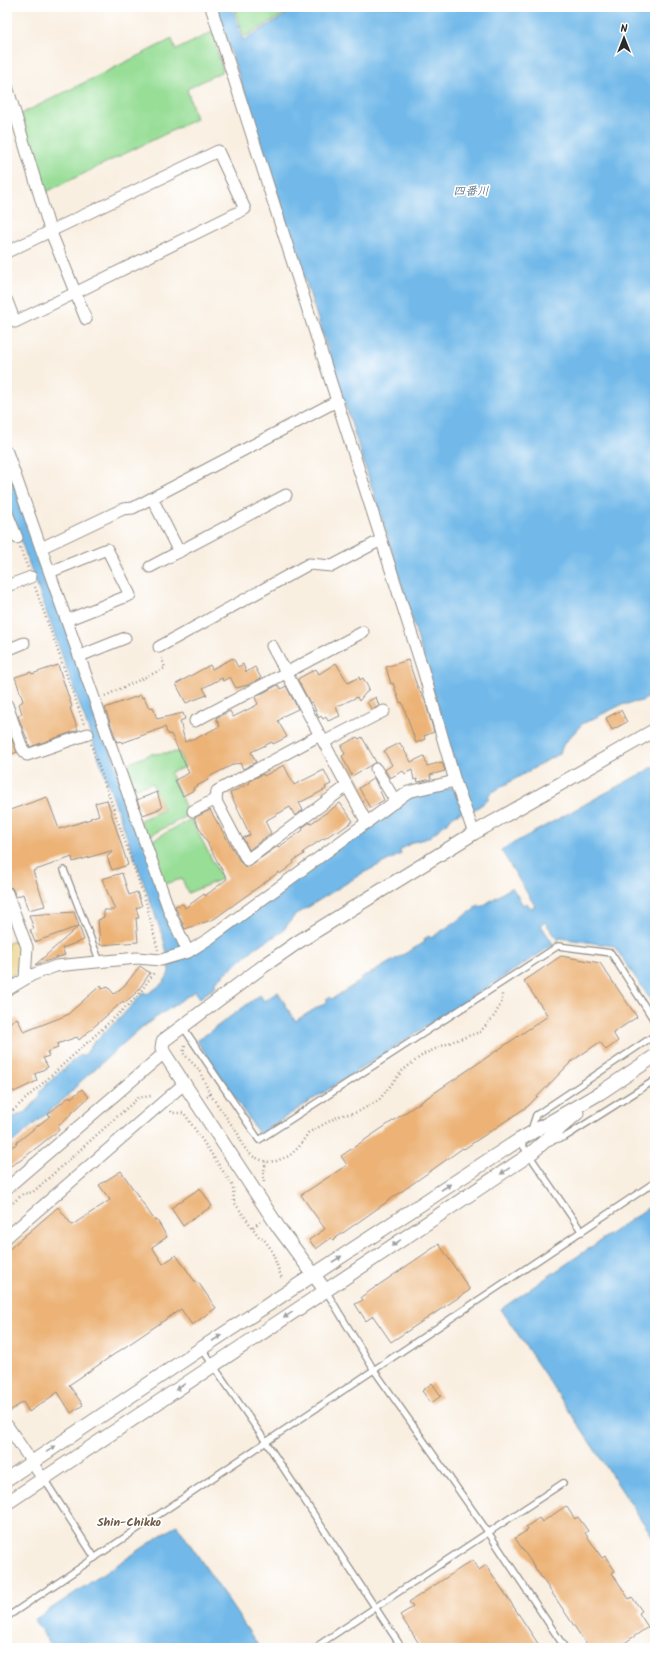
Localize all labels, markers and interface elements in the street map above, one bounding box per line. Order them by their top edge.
north arrow [604,18,644,58]
text: N [621,20,628,38]
water label: 四番川 [453,182,489,201]
one-way arrow [500,1167,510,1175]
one-way arrow [440,1184,452,1191]
one-way arrow [391,1239,402,1247]
one-way arrow [332,1255,343,1263]
one-way arrow [283,1311,294,1319]
one-way arrow [212,1334,222,1342]
one-way arrow [175,1384,186,1391]
one-way arrow [46,1445,56,1453]
district label: Shin-Chikko [97,1513,162,1532]

